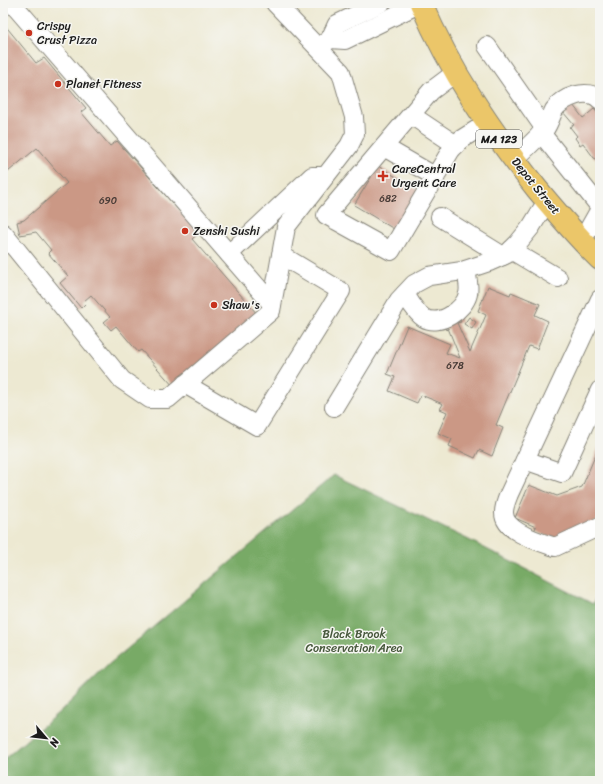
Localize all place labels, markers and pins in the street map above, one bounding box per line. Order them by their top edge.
place label: Crispy Crust Pizza [37,15,97,51]
marker: Crispy Crust Pizza [24,28,34,38]
place label: Planet Fitness [66,73,142,95]
marker: Planet Fitness [53,79,63,89]
place label: CareCentral Urgent Care [392,158,456,194]
marker: CareCentral Urgent Care [377,170,389,182]
place label: Zenshi Sushi [193,220,260,242]
marker: Zenshi Sushi [180,226,190,236]
place label: Shaw's [222,294,260,316]
marker: Shaw's [209,300,219,310]

